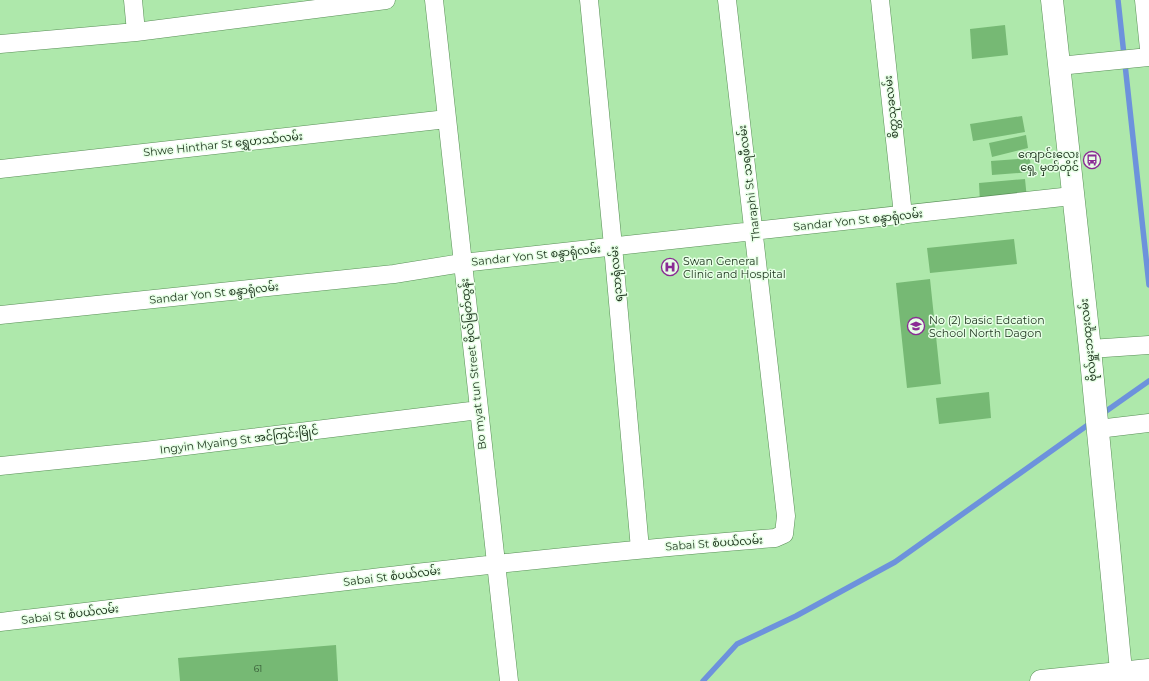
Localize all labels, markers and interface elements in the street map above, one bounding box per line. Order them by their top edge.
street label: စိတ္တသုခလမ်း [881,74,903,139]
street label: Tharaphi St သရဖီလမ်း [735,124,765,242]
street label: Shwe Hinthar St ရွှေဟဿ်လမ်း [143,129,304,161]
place label: ကျောင်းလေး ရှေ့ မှတ်တိုင် [1018,147,1079,176]
bus stop icon: ကျောင်းလေး ရှေ့ မှတ်တိုင် [1082,150,1102,170]
street label: Sandar Yon St စန္ဒာရုံလမ်း [793,206,924,236]
street label: Sandar Yon St စန္ဒာရုံလမ်း [471,241,602,271]
street label: ရသာရုံလမ်း [607,245,627,303]
place label: Swan General Clinic and Hospital [683,254,786,281]
hospital icon: Swan General Clinic and Hospital [660,257,680,277]
street label: Bo myat tun Street ဗိုလ်မြတ်ထွန်း [457,277,491,450]
street label: Sandar Yon St စန္ဒာရုံလမ်း [149,279,280,309]
street label: ဗိုလ်မှူးဘထူးလမ်း [1077,297,1101,382]
place label: No (2) basic Edcation School North Dagon [929,313,1045,340]
school or university icon: No (2) basic Edcation School North Dagon [906,316,926,336]
street label: Ingyin Myaing St အင်ကြင်းမြိုင် [159,423,319,459]
street label: Sabai St စံပယ်လမ်း [665,533,764,553]
street label: Sabai St စံပယ်လမ်း [343,563,442,589]
street label: Sabai St စံပယ်လမ်း [21,601,120,627]
house number: 61 [254,663,262,674]

